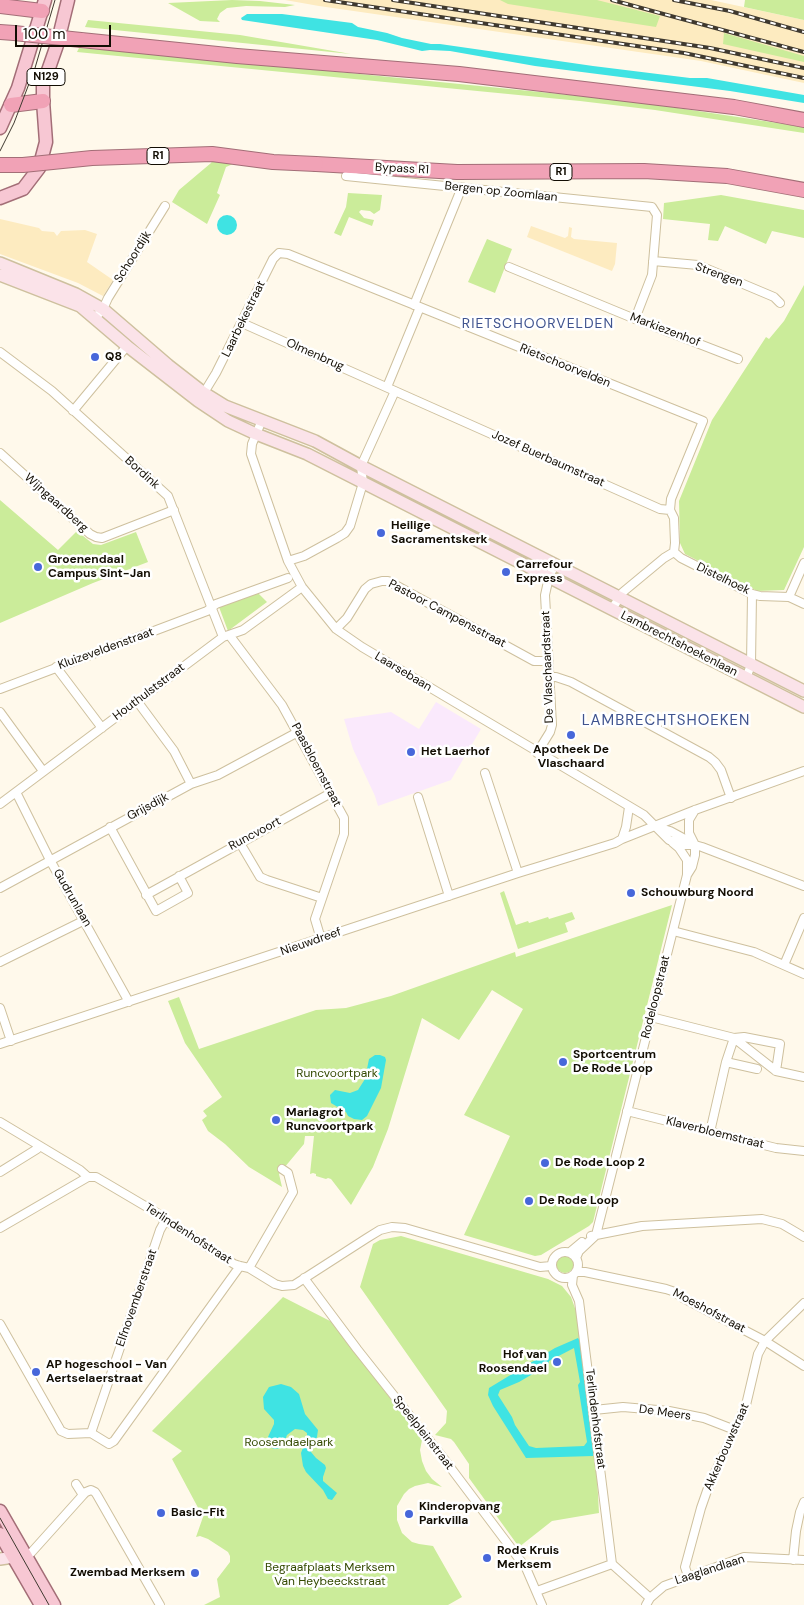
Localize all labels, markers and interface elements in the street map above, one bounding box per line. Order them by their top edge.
scale bar [18,15,114,47]
text: 100 m [23,24,66,44]
road number: N129 [27,68,65,86]
road number: R1 [147,148,169,164]
street label: Bypass R1 [375,160,429,178]
road number: R1 [550,163,572,180]
street label: Bergen op Zoomlaan [444,179,558,205]
street label: Schoordijk [111,228,155,286]
street label: Strengen [693,260,745,290]
street label: Laarbekestraat [219,279,269,359]
street label: Markiezenhof [628,310,702,350]
district label: RIETSCHOORVELDEN [460,316,616,332]
street label: Olmenbrug [284,336,346,374]
street label: Rietschoorvelden [518,341,612,391]
place label: Q8 [105,350,122,364]
marker: Q8 [89,351,101,363]
street label: Jozef Buerbaumstraat [489,428,607,490]
street label: Bordink [122,454,162,492]
street label: Wijngaardberg [21,471,91,535]
place label: Heilige Sacramentskerk [391,519,488,547]
marker: Heilige Sacramentskerk [375,527,387,539]
place label: Groenendaal Campus Sint-Jan [48,553,151,581]
place label: Carrefour Express [516,558,573,586]
street label: Distelhoek [694,560,752,598]
marker: Groenendaal Campus Sint-Jan [32,561,44,573]
marker: Carrefour Express [500,566,512,578]
street label: Pastoor Campensstraat [386,577,508,651]
street label: Lambrechtshoekenlaan [618,608,740,680]
street label: De Vlaschaardstraat [539,610,557,724]
street label: Kluizeveldenstraat [56,625,156,673]
street label: Laarsebaan [372,649,434,695]
street label: Houthulststraat [110,660,188,724]
district label: LAMBRECHTSHOEKEN [580,712,752,730]
street label: Paasbloemstraat [288,721,344,809]
marker: Apotheek De Vlaschaard [565,729,577,741]
place label: Apotheek De Vlaschaard [533,743,609,771]
place label: Het Laerhof [421,745,490,759]
marker: Het Laerhof [405,746,417,758]
street label: Grijsdijk [125,790,171,824]
street label: Runcvoort [226,814,284,854]
street label: Gudrunlaan [50,867,94,929]
place label: Schouwburg Noord [641,886,754,900]
marker: Schouwburg Noord [625,887,637,899]
street label: Nieuwdreef [279,925,343,959]
street label: Rodeloopstraat [639,954,673,1040]
place label: Sportcentrum De Rode Loop [573,1048,656,1076]
marker: Sportcentrum De Rode Loop [557,1056,569,1068]
park label: Runcvoortpark [296,1067,378,1081]
place label: Mariagrot Runcvoortpark [286,1106,373,1134]
marker: Mariagrot Runcvoortpark [270,1114,282,1126]
street label: Klaverbloemstraat [664,1114,766,1152]
place label: De Rode Loop 2 [555,1156,645,1170]
marker: De Rode Loop 2 [539,1157,551,1169]
place label: De Rode Loop [539,1194,619,1208]
marker: De Rode Loop [523,1195,535,1207]
street label: Terlindenhofstraat [142,1200,234,1268]
street label: Elfnovemberstraat [114,1247,160,1349]
street label: Moeshofstraat [670,1286,748,1336]
place label: Hof van Roosendael [479,1348,547,1376]
marker: Hof van Roosendael [551,1356,563,1368]
place label: AP hogeschool - Van Aertselaerstraat [46,1358,167,1386]
marker: AP hogeschool - Van Aertselaerstraat [30,1366,42,1378]
street label: Terlindenhofstraat [582,1368,608,1470]
street label: Speelpleinstraat [390,1393,456,1473]
street label: Akkerbouwstraat [701,1401,753,1493]
street label: De Meers [638,1402,692,1424]
park label: Roosendaelpark [245,1436,333,1450]
place label: Kinderopvang Parkvilla [419,1500,500,1528]
place label: Basic-Fit [171,1506,225,1520]
marker: Basic-Fit [155,1507,167,1519]
marker: Kinderopvang Parkvilla [403,1508,415,1520]
place label: Rode Kruis Merksem [497,1544,559,1572]
marker: Rode Kruis Merksem [481,1552,493,1564]
street label: Laaglandlaan [673,1552,747,1588]
park label: Begraafplaats Merksem Van Heybeeckstraat [265,1561,395,1589]
place label: Zwembad Merksem [70,1566,185,1580]
marker: Zwembad Merksem [189,1567,201,1579]

